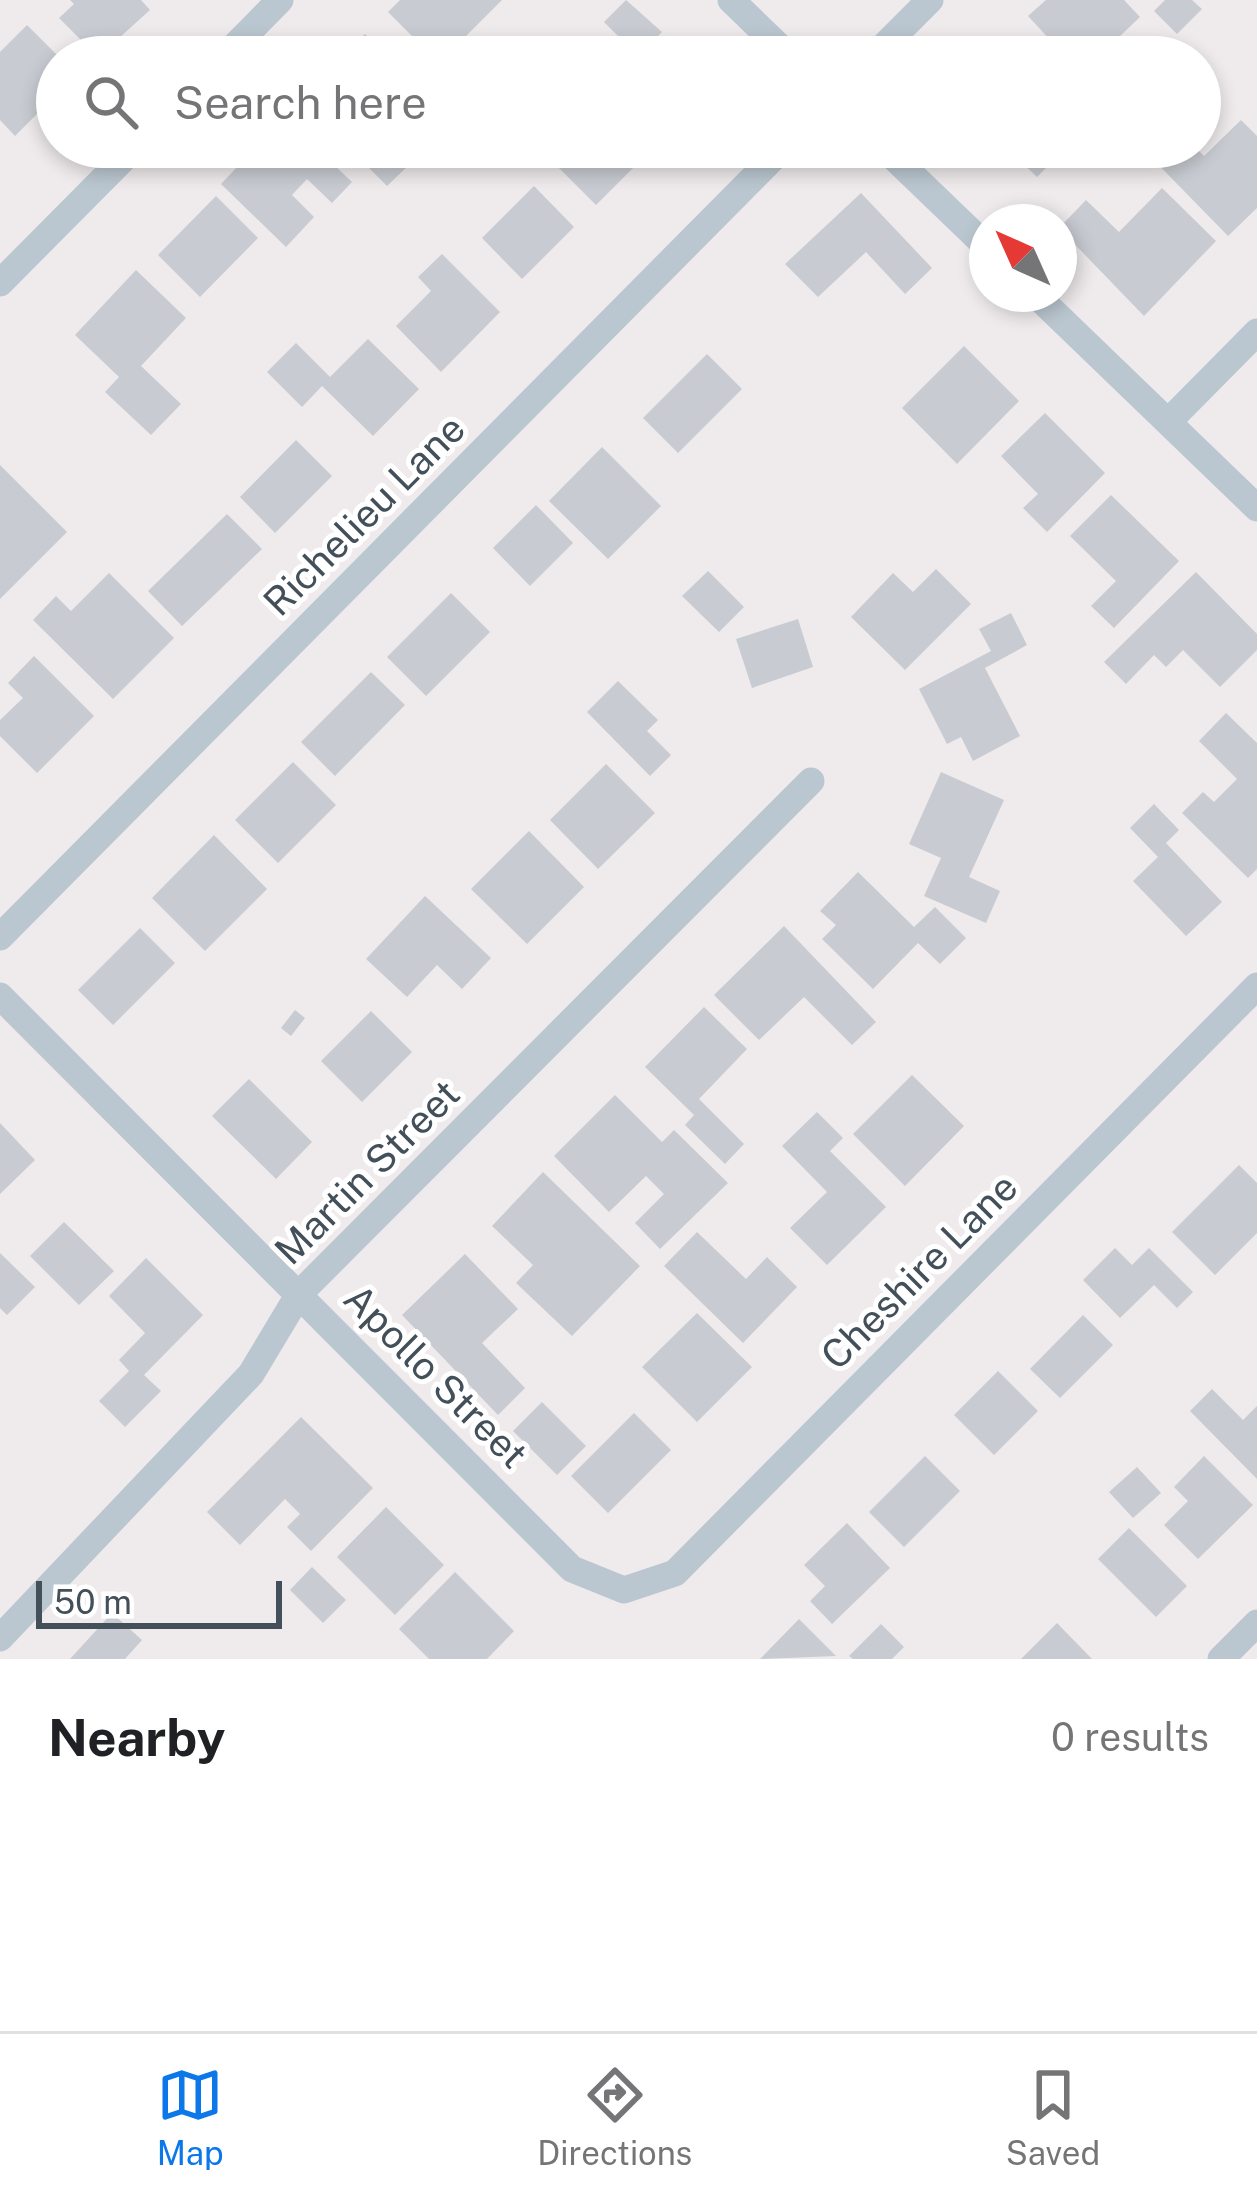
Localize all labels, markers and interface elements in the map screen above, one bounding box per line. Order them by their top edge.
search box [36,36,1221,168]
icon: search [78,69,144,135]
text: Search here [174,76,427,129]
north arrow [969,204,1077,312]
street label: Richelieu Lane [254,405,474,625]
street label: Martin Street [265,1070,469,1274]
street label: Cheshire Lane [812,1164,1026,1378]
street label: Apollo Street [335,1275,537,1477]
scale bar [36,1575,282,1628]
text: 50 m [54,1583,132,1621]
text: Nearby [48,1708,225,1767]
text: 0 results [1051,1714,1209,1760]
tab: Map [157,2062,224,2172]
tab: Directions [537,2062,692,2172]
tab: Saved [1006,2062,1100,2172]

